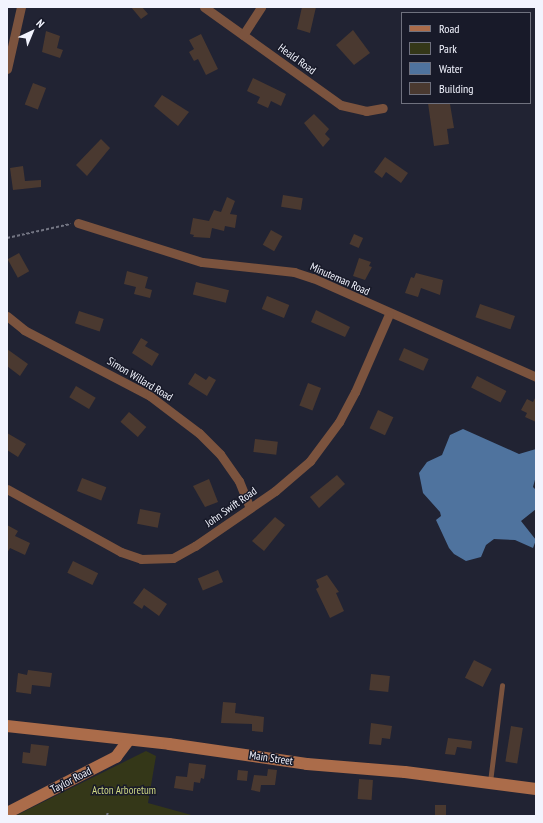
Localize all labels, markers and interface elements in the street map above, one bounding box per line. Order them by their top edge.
north arrow [12,12,52,52]
legend [401,12,531,104]
text: N [33,16,47,30]
text: Road [439,21,459,36]
street label: Heald Road [276,41,318,77]
text: Park [439,41,457,56]
text: Water [439,61,463,76]
text: Building [439,81,474,96]
street label: Minuteman Road [308,260,372,298]
street label: Simon Willard Road [105,354,175,404]
street label: John Swift Road [203,484,259,530]
street label: Main Street [248,748,294,768]
street label: Taylor Road [48,764,94,796]
park label: Acton Arboretum [92,783,156,797]

